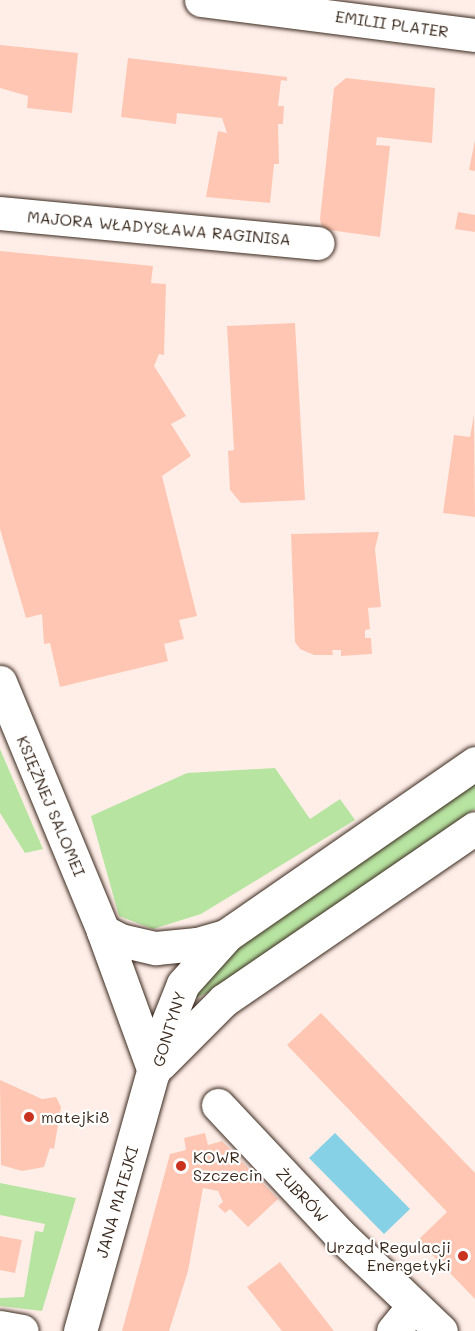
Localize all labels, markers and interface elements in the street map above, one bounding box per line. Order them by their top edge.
street label: EMILII PLATER [334,7,450,41]
street label: MAJORA WŁADYSŁAWA RAGINISA [26,207,292,249]
street label: KSIĘŻNEJ SALOMEI [13,733,89,879]
street label: GONTYNY [148,989,190,1069]
place label: matejki8 [41,1107,109,1127]
marker: matejki8 [22,1110,36,1124]
street label: JANA MATEJKI [92,1144,142,1260]
place label: KOWR Szczecin [193,1147,262,1185]
marker: KOWR Szczecin [174,1159,188,1173]
street label: ŻUBRÓW [272,1164,332,1226]
place label: Urząd Regulacji Energetyki [326,1237,451,1275]
marker: Urząd Regulacji Energetyki [456,1249,470,1263]

